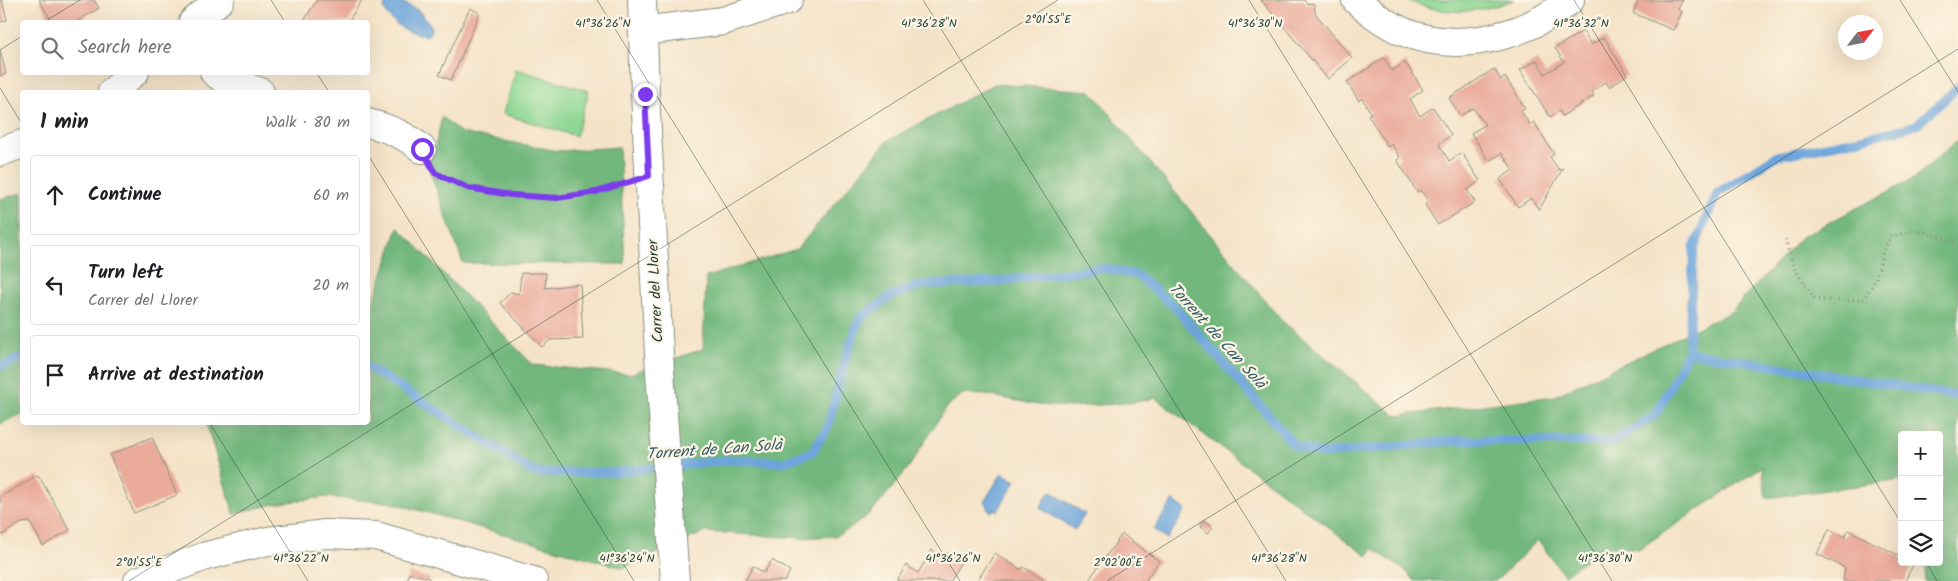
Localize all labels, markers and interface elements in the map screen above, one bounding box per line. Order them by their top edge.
text: 2°01'55"E [1025,10,1072,29]
text: 41°36'26"N [575,14,631,33]
text: 41°36'28"N [901,14,957,33]
text: 41°36'30"N [1228,14,1282,33]
text: 41°36'32"N [1553,14,1609,33]
north arrow [1838,15,1883,60]
search box [20,20,370,75]
text: Search here [78,33,172,63]
icon: search [38,34,66,62]
route end [634,83,657,106]
text: 1 min [40,106,89,139]
text: Walk · 80 m [265,110,350,135]
route start [411,138,434,161]
text: Continue [88,180,161,210]
icon: ahead [41,181,69,209]
text: 60 m [313,183,349,208]
street label: Carrer del Llorer [641,238,671,343]
text: Turn left [88,258,163,288]
icon: left [41,271,69,299]
text: 20 m [313,273,349,298]
water label: Torrent de Can Solà [1162,277,1273,397]
text: Carrer del Llorer [88,288,198,313]
text: Arrive at destination [88,360,264,390]
icon: arrive [41,361,69,389]
map controls [1898,431,1943,566]
button: + [1898,431,1943,476]
water label: Torrent de Can Solà [645,433,785,467]
button: − [1898,476,1943,521]
button: layers [1898,521,1943,566]
text: 41°36'22"N [273,549,329,568]
text: 41°36'24"N [599,549,655,568]
text: 41°36'26"N [925,549,981,568]
text: 41°36'28"N [1251,549,1307,568]
text: 41°36'30"N [1578,549,1632,568]
text: 2°01'55"E [116,553,163,572]
text: 2°02'00"E [1094,553,1143,572]

